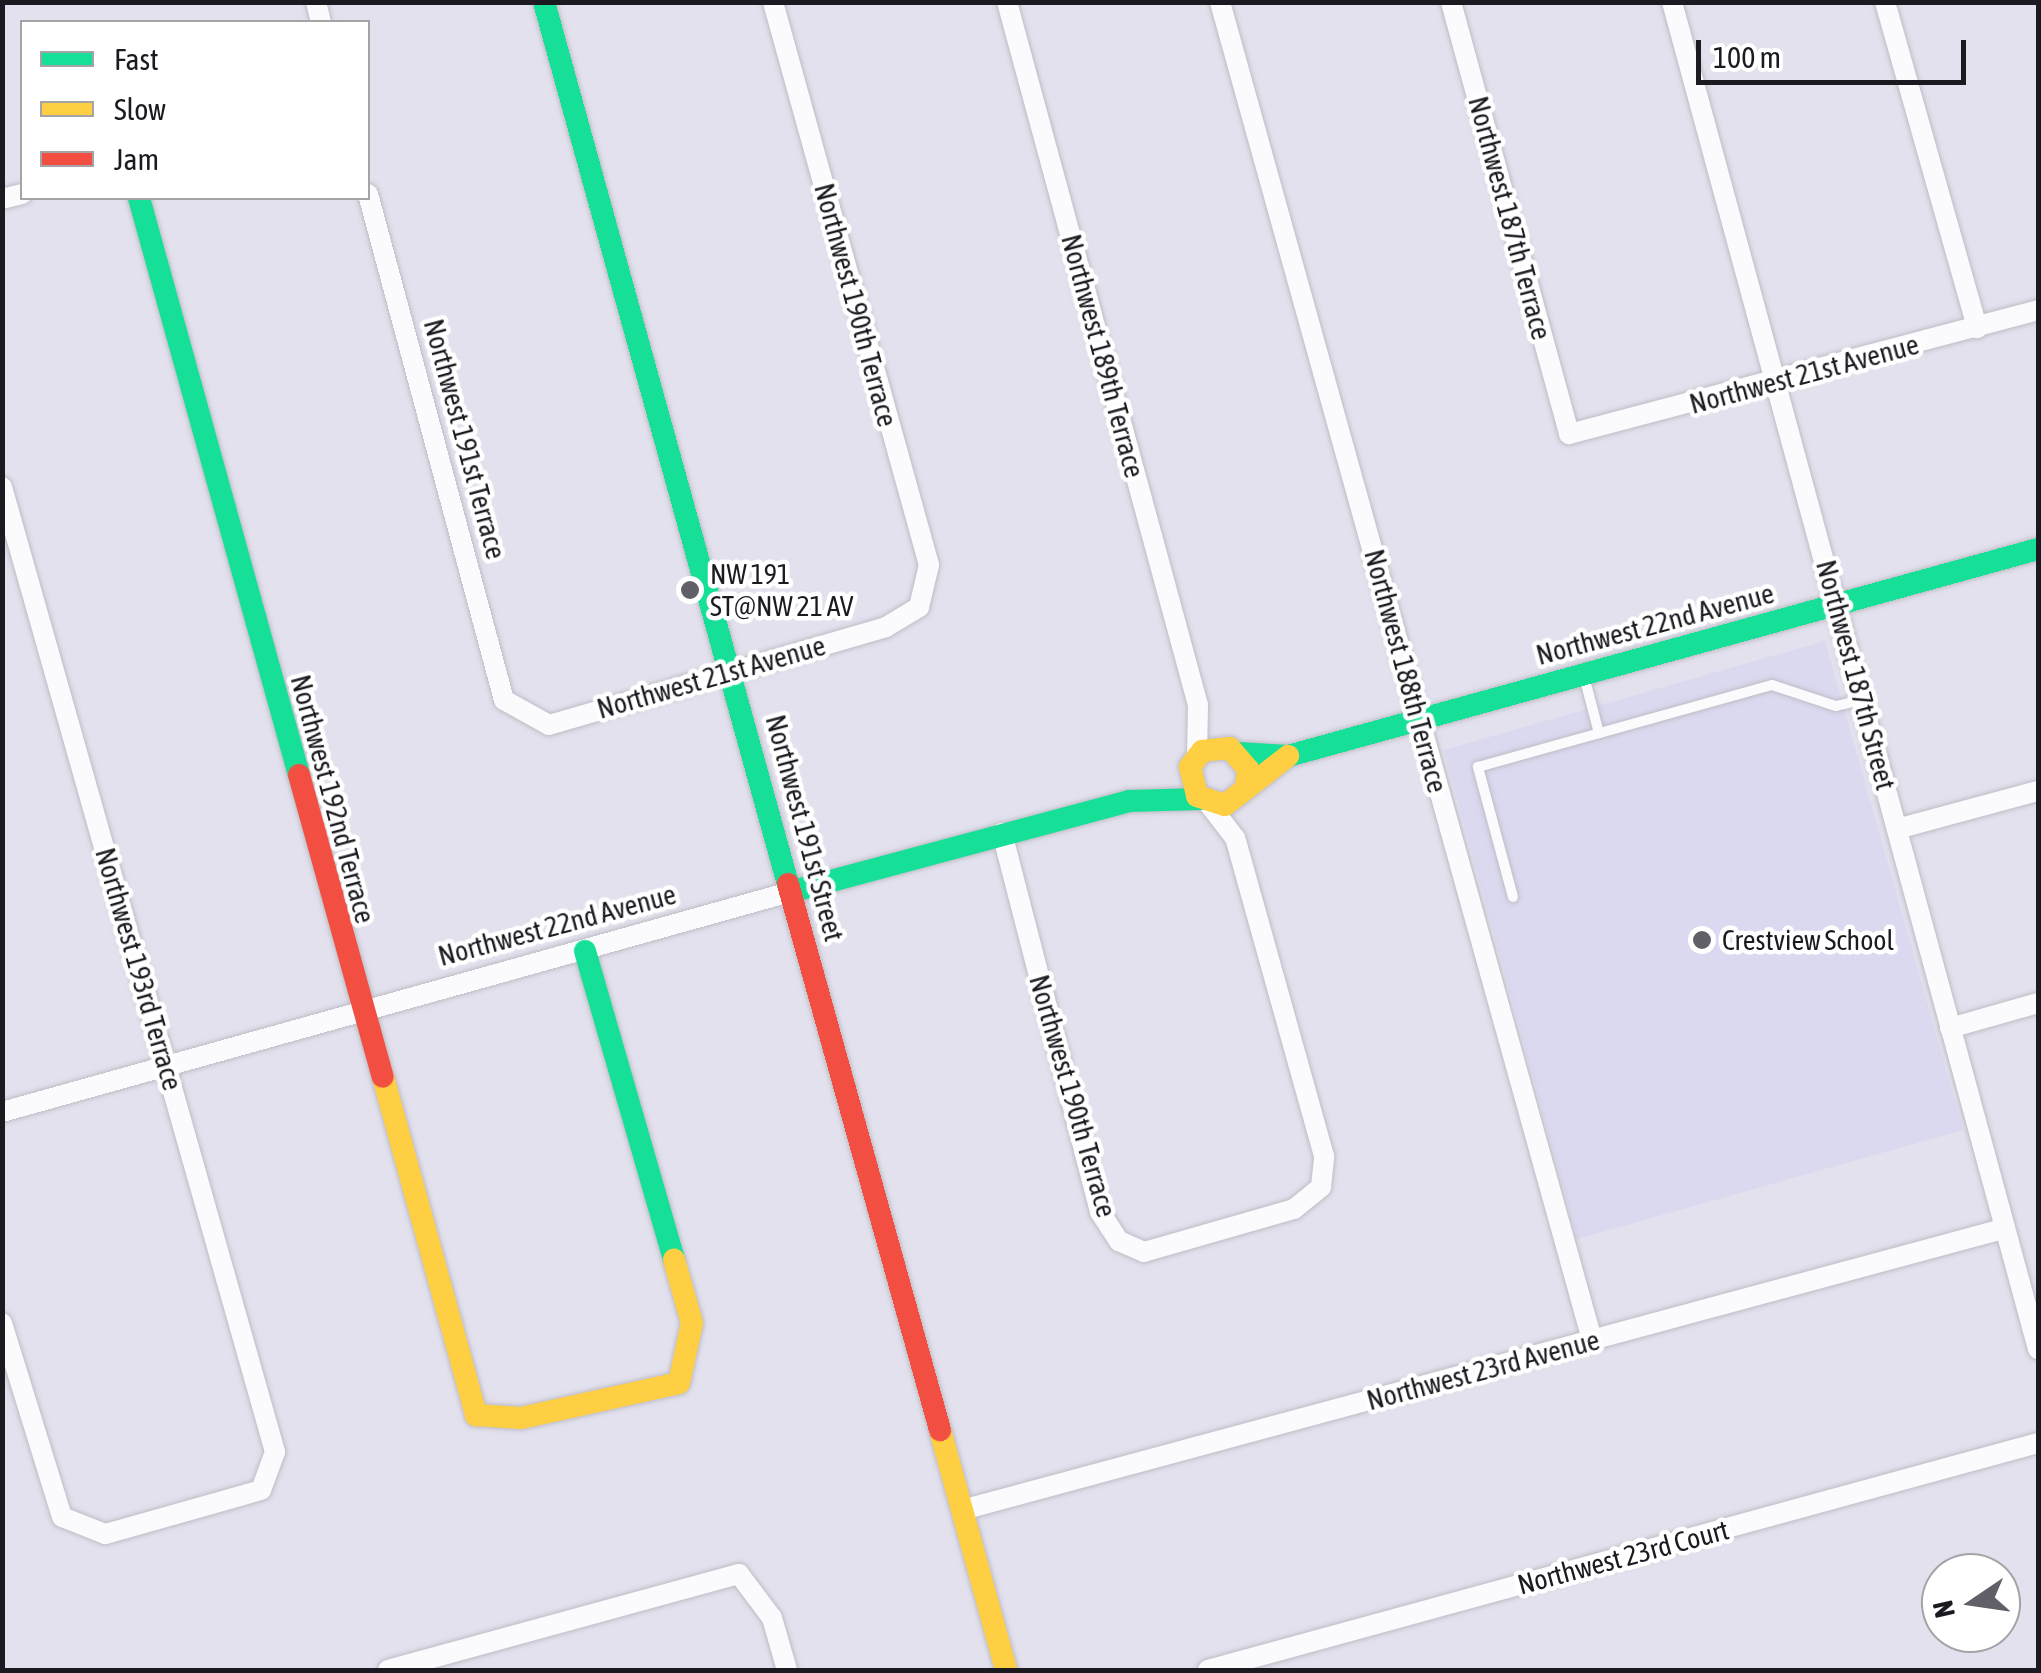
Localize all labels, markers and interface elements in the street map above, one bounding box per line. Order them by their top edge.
legend [20,20,370,200]
scale bar [1701,20,1971,82]
text: 100 m [1713,40,1781,74]
text: Fast [114,42,159,76]
text: Slow [114,92,166,126]
street label: Northwest 187th Terrace [1461,93,1559,343]
text: Jam [114,142,159,176]
street label: Northwest 190th Terrace [807,180,905,430]
street label: Northwest 189th Terrace [1054,231,1152,481]
street label: Northwest 191st Terrace [417,315,513,563]
street label: Northwest 21st Avenue [1686,327,1922,421]
street label: Northwest 188th Terrace [1357,546,1455,796]
street label: Northwest 187th Street [1809,556,1903,794]
place label: NW 191 ST@NW 21 AV [710,557,854,623]
street label: Northwest 22nd Avenue [1532,576,1778,672]
marker: NW 191 ST@NW 21 AV [679,579,701,601]
street label: Northwest 21st Avenue [593,628,829,726]
street label: Northwest 192nd Terrace [284,671,382,927]
street label: Northwest 191st Street [759,711,851,945]
street label: Northwest 193rd Terrace [88,844,190,1094]
street label: Northwest 22nd Avenue [434,877,680,973]
place label: Crestview School [1722,923,1894,957]
marker: Crestview School [1691,929,1713,951]
street label: Northwest 190th Terrace [1022,971,1124,1221]
street label: Northwest 23rd Avenue [1363,1323,1603,1417]
street label: Northwest 23rd Court [1514,1513,1732,1601]
north arrow [1921,1553,2021,1653]
text: N [1926,1598,1961,1621]

